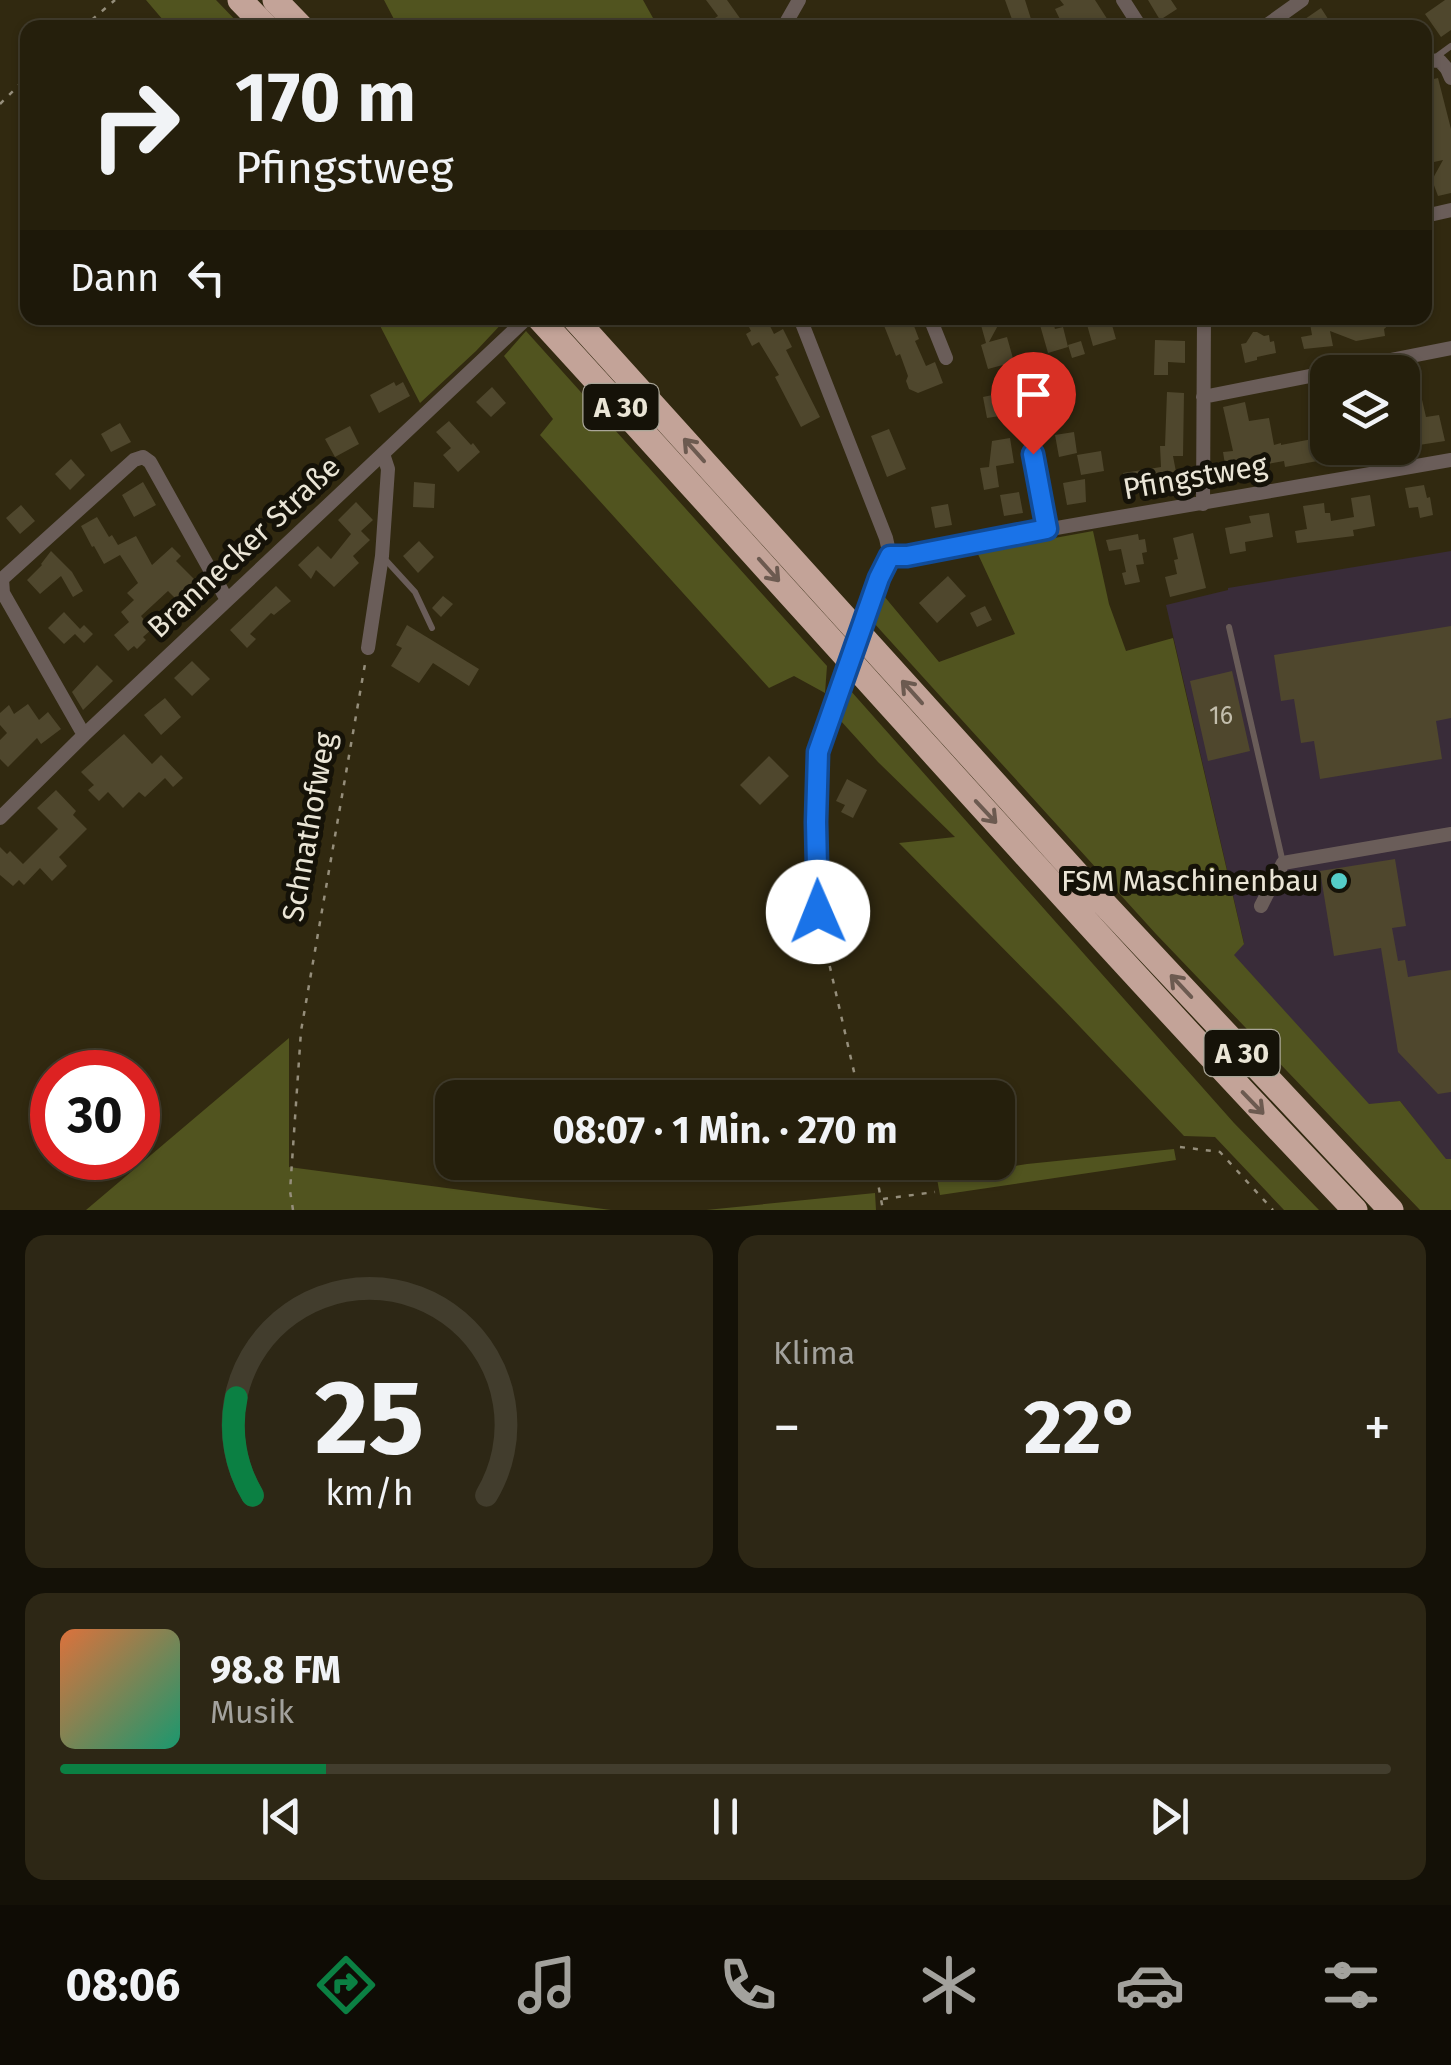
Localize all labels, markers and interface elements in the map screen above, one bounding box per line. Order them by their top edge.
text: 170 m [235,56,416,140]
icon: right [70,60,200,190]
text: Pfingstweg [235,141,454,195]
icon: left [179,250,234,305]
text: Dann [70,255,159,301]
pin [991,352,1076,455]
map controls [1310,355,1420,465]
button: layers [1310,355,1420,465]
icon: arrive [1006,367,1061,422]
road number: A 30 [584,384,658,430]
one-way arrow [683,438,706,463]
street label: Pfingstweg [1120,447,1270,507]
street label: Brannecker Straße [140,449,348,645]
one-way arrow [757,557,780,582]
one-way arrow [900,680,923,705]
house number: 16 [1209,701,1233,731]
street label: Schnathofweg [275,729,343,924]
one-way arrow [974,799,997,824]
position arrow [766,860,870,964]
place label: FSM Maschinenbau [1061,863,1319,899]
marker: FSM Maschinenbau [1328,870,1350,892]
one-way arrow [1169,974,1192,999]
road number: A 30 [1204,1030,1280,1076]
speed limit sign: 30 [30,1050,160,1180]
one-way arrow [1241,1090,1265,1114]
text: 08:07 · 1 Min. · 270 m [552,1107,898,1153]
text: Klima [773,1334,855,1372]
text: 25 [314,1356,424,1481]
text: 22° [1024,1383,1140,1473]
text: − [773,1395,801,1461]
text: + [1364,1395,1391,1461]
text: km/h [325,1472,413,1514]
text: 98.8 FM [210,1647,341,1693]
text: Musik [210,1693,294,1731]
icon: previous [254,1789,309,1844]
icon: pause [698,1789,753,1844]
icon: next [1142,1789,1197,1844]
icon: directions [311,1950,381,2020]
icon: music [512,1950,582,2020]
icon: phone [713,1950,783,2020]
icon: climate [914,1950,984,2020]
icon: car [1115,1950,1185,2020]
icon: filters [1316,1950,1386,2020]
text: 08:06 [65,1958,180,2012]

